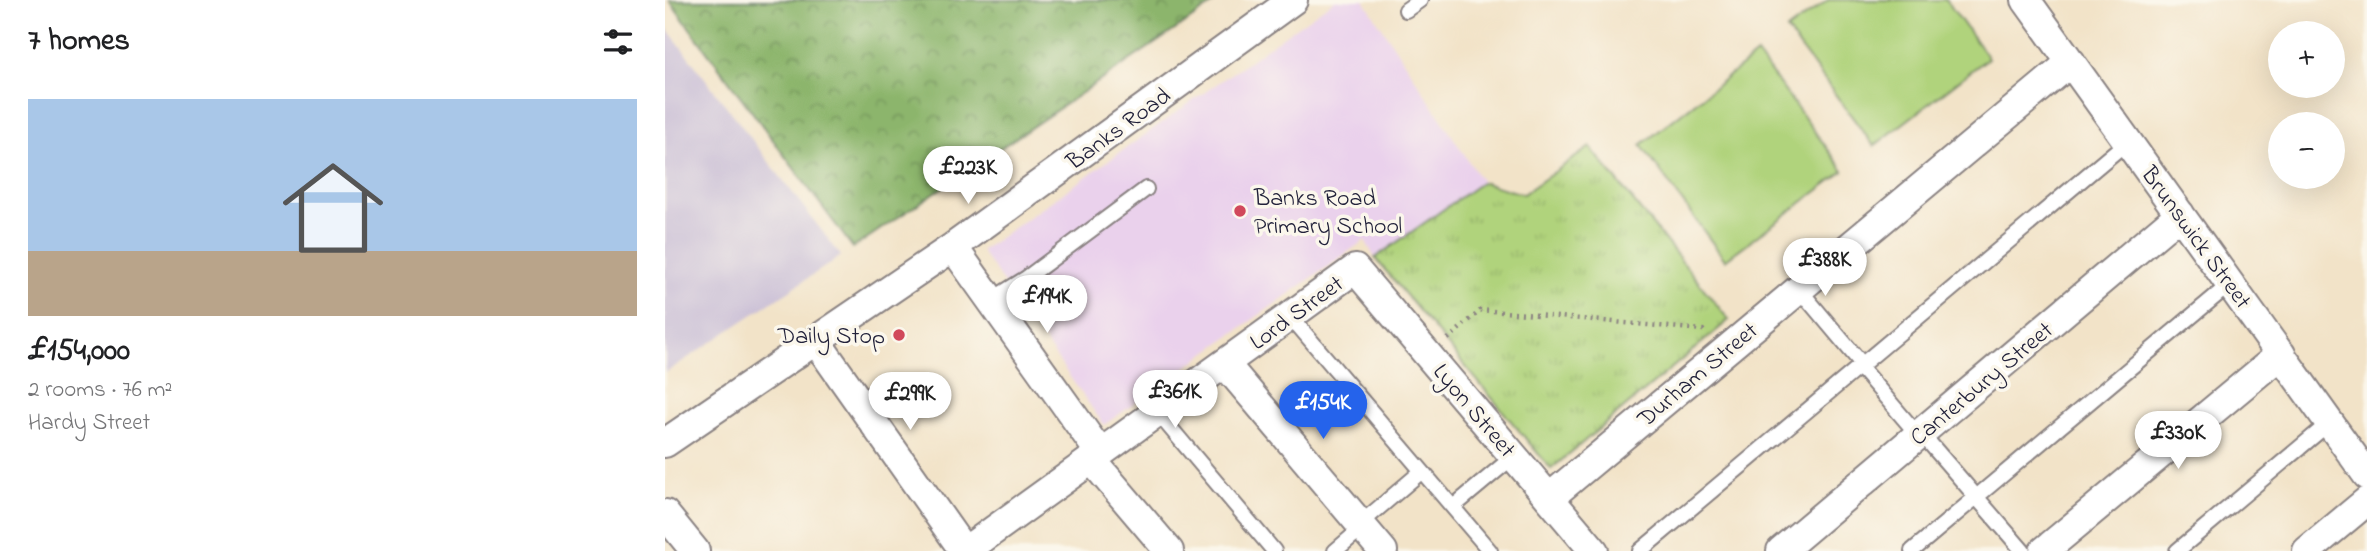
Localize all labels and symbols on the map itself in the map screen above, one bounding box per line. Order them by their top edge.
street label: Banks Road [1059,80,1179,181]
pin: £223K [919,146,1017,206]
street label: Brunswick Street [2131,159,2259,317]
place label: Banks Road Primary School [1253,182,1402,246]
marker: Banks Road Primary School [1232,203,1248,219]
pin: £388K [1776,238,1874,298]
street label: Lord Street [1243,268,1352,360]
pin: £194K [998,276,1096,335]
street label: Canterbury Street [1903,314,2063,456]
street label: Durham Street [1630,315,1767,438]
place label: Daily Stop [777,320,885,356]
marker: Daily Stop [891,327,907,343]
street label: Lyon Street [1422,357,1523,467]
pin: £361K [1126,370,1224,430]
pin: £299K [861,372,959,432]
pin: £154K [1274,382,1372,441]
pin: £330K [2129,412,2227,471]

